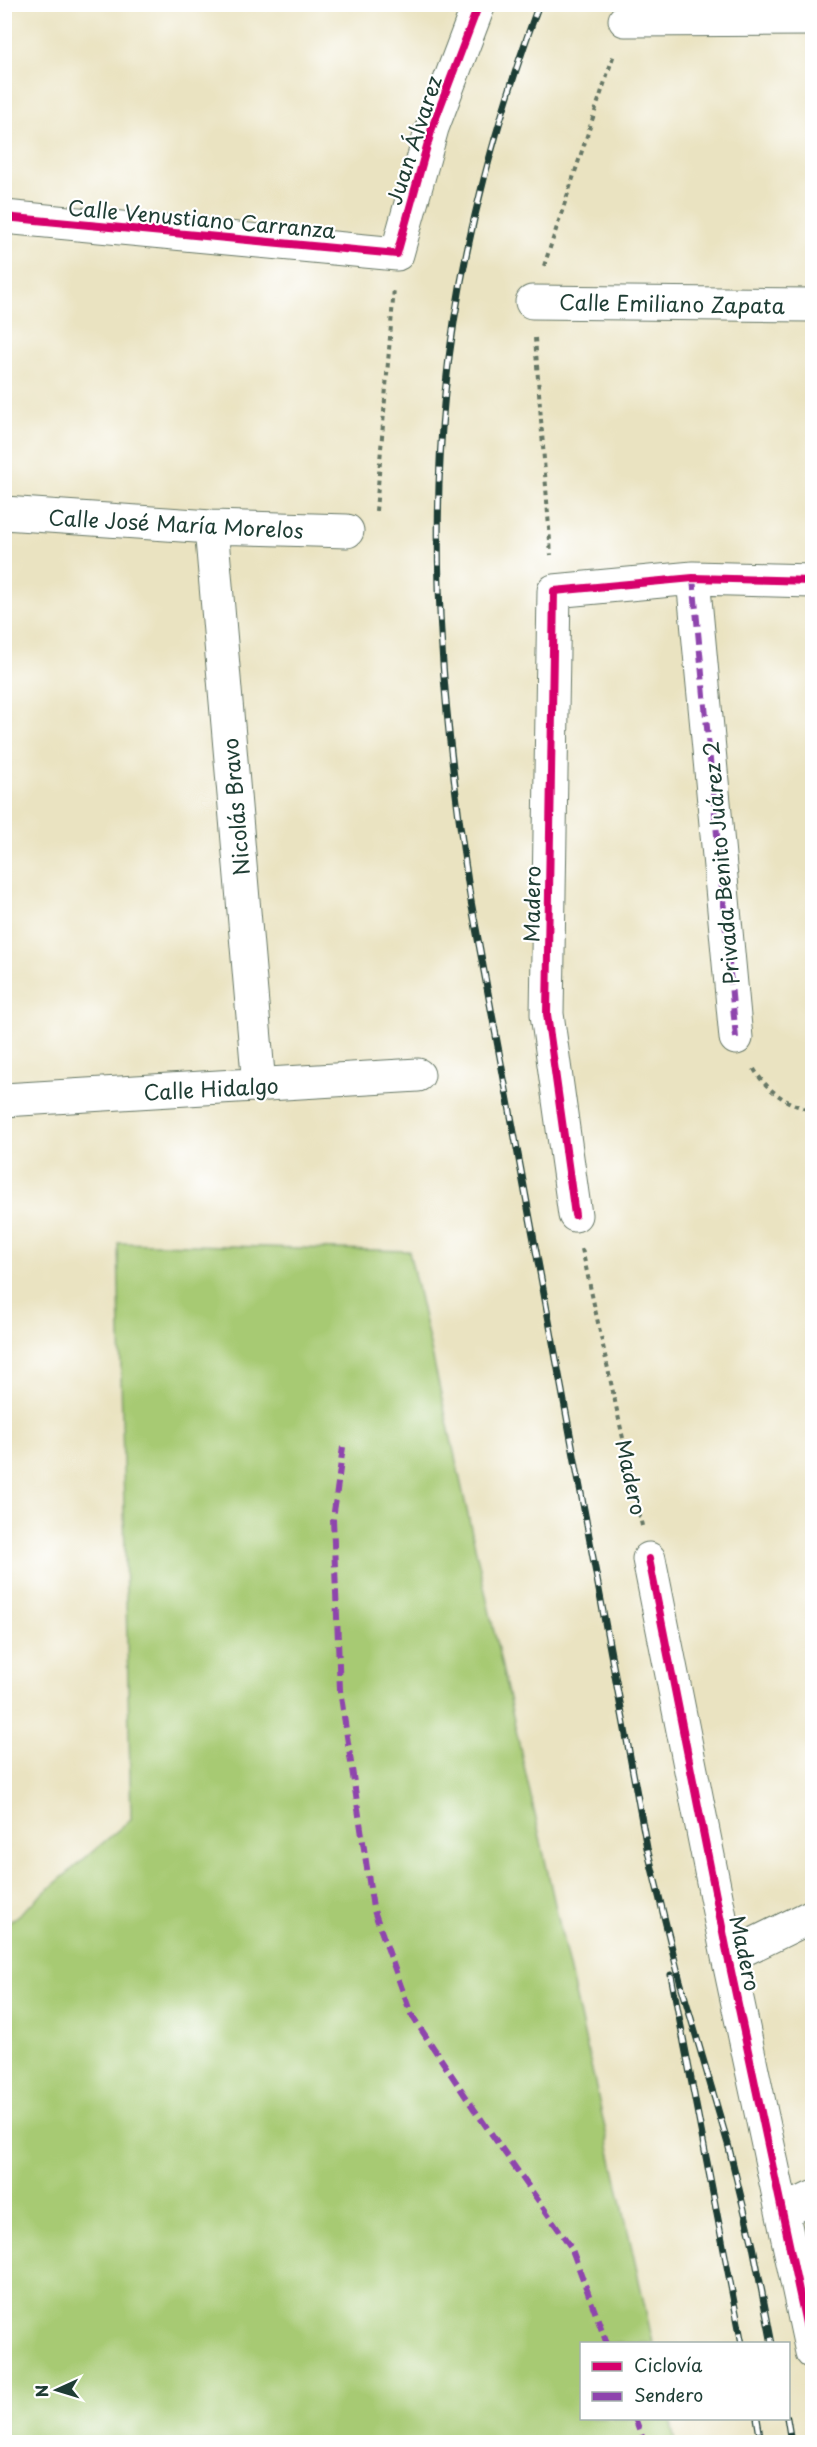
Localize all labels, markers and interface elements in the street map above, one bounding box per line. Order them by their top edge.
street label: Juan Álvarez [377,71,449,209]
street label: Calle Venustiano Carranza [67,190,338,246]
street label: Calle Emiliano Zapata [559,285,786,321]
street label: Calle José María Morelos [48,500,304,546]
street label: Nicolás Bravo [213,737,257,877]
street label: Privada Benito Juárez 2 [693,740,747,986]
street label: Madero [514,865,548,943]
street label: Calle Hidalgo [143,1068,279,1108]
street label: Madero [608,1436,656,1518]
street label: Madero [722,1912,770,1994]
legend [580,2342,790,2420]
text: Ciclovía [634,2351,703,2378]
north arrow [27,2360,87,2420]
text: Sendero [634,2381,703,2408]
text: N [29,2384,53,2398]

